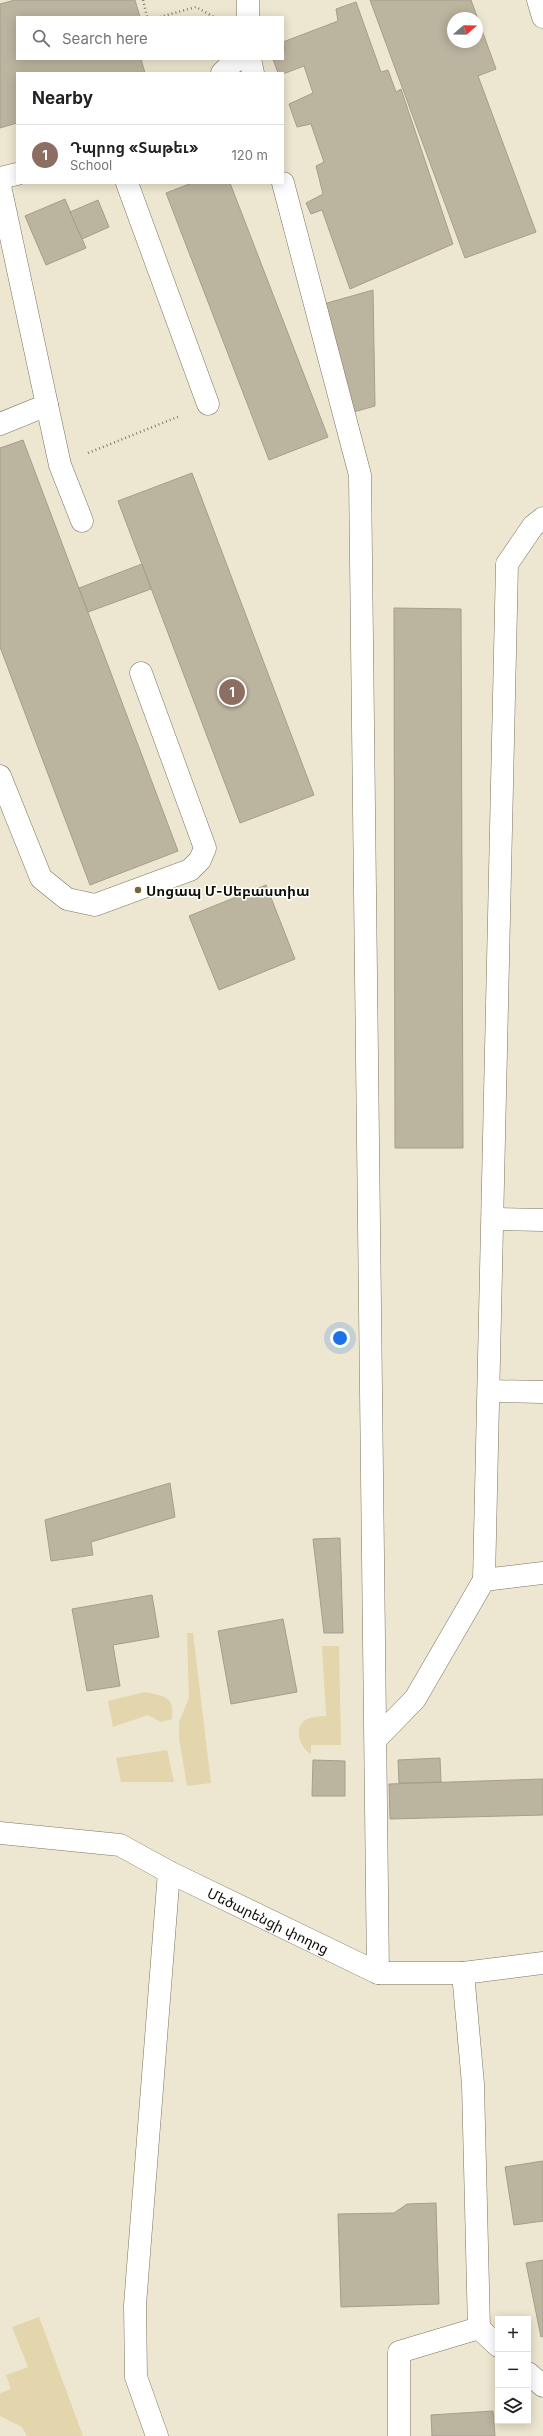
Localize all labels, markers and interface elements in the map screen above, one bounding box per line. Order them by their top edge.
north arrow [447,12,483,48]
search box [16,16,284,60]
icon: search [30,27,52,49]
text: Search here [62,29,148,48]
text: Nearby [32,88,93,108]
text: Դպրոց «Տաթեւ» [70,138,199,157]
text: 1 [42,147,48,163]
text: 120 m [232,147,268,163]
text: School [70,157,112,173]
pin: 1 [219,677,245,707]
place label: Սոցապ Մ-Սեբաստիա [146,882,310,899]
marker: Սոցապ Մ-Սեբաստիա [133,885,143,895]
your location [330,1328,350,1348]
street label: Մեծարենցի փողոց [205,1884,332,1957]
map controls [495,2316,531,2424]
button: + [495,2316,531,2352]
button: − [495,2352,531,2388]
button: layers [495,2388,531,2424]

